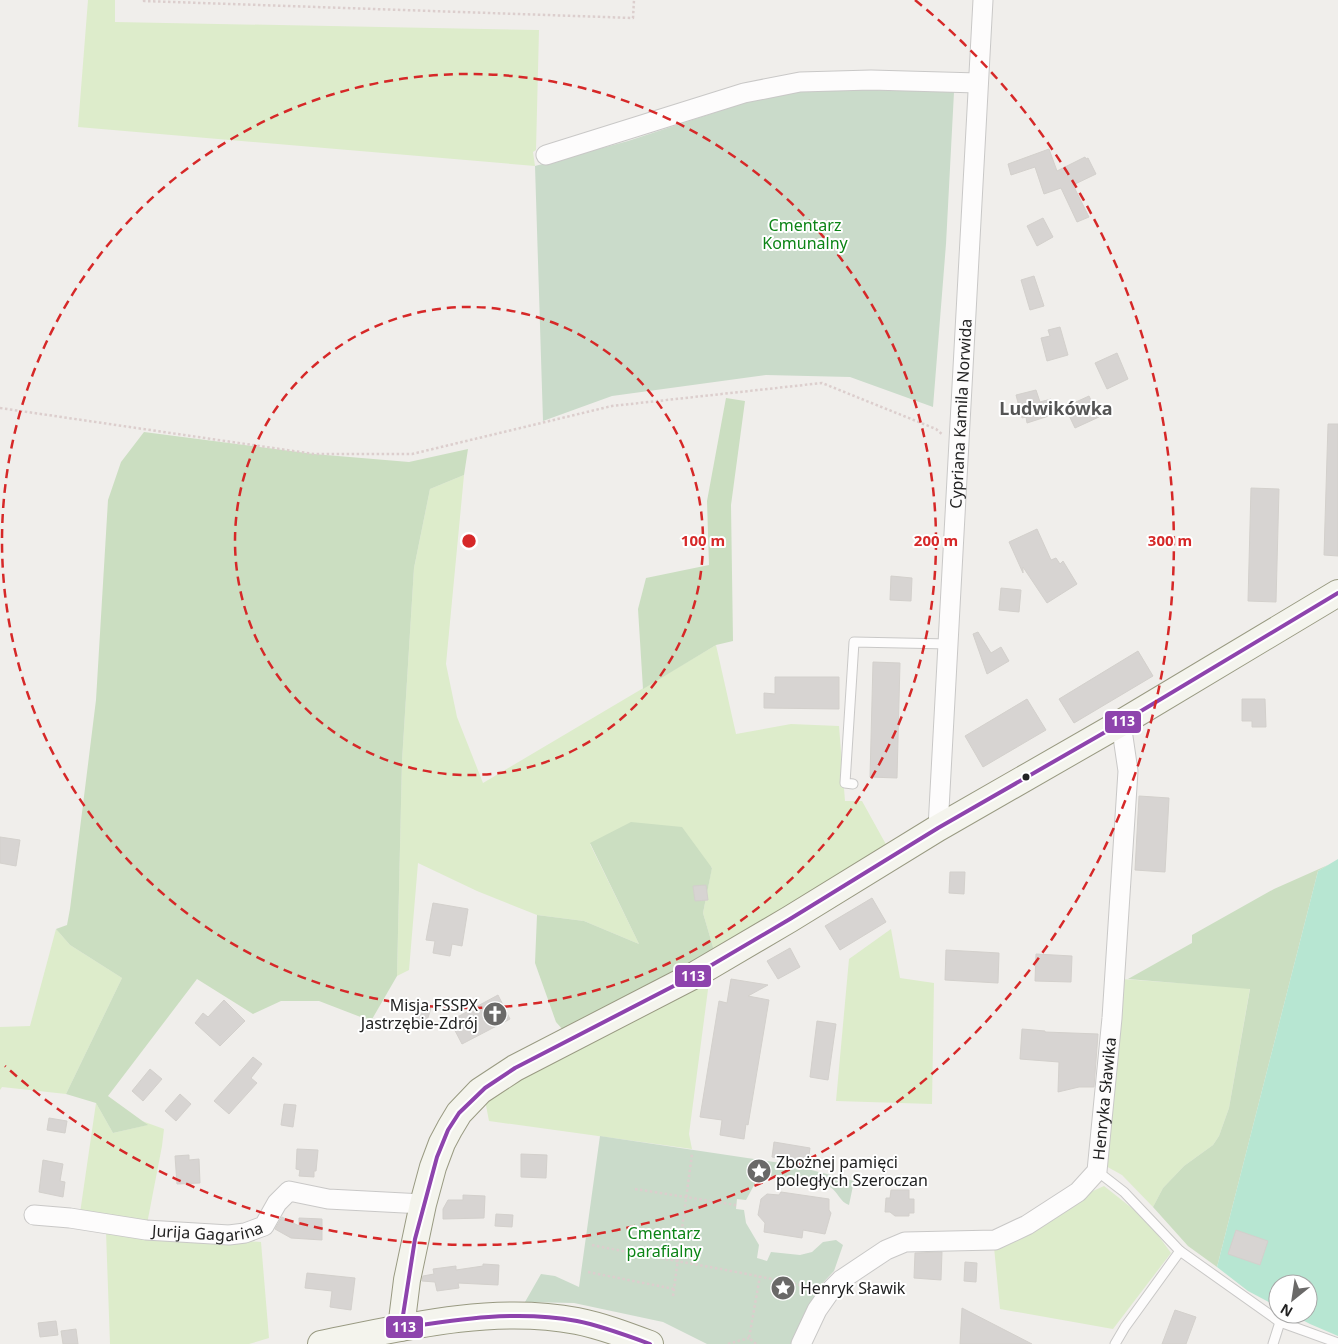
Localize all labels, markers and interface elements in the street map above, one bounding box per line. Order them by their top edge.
park label: Cmentarz Komunalny [762,214,849,254]
street label: Cypriana Kamila Norwida [944,318,977,509]
district label: Ludwikówka [999,396,1113,420]
text: 100 m [681,530,725,550]
text: 200 m [914,530,958,550]
text: 300 m [1148,530,1192,550]
centre of rings [460,532,478,550]
line badge: 113 [1104,710,1142,734]
text: 113 [1111,711,1135,730]
unlabelled marker [1021,772,1031,782]
line badge: 113 [674,964,712,988]
text: 113 [681,966,705,985]
place label: Misja FSSPX Jastrzębie-Zdrój [359,994,479,1034]
church icon: Misja FSSPX Jastrzębie-Zdrój [482,1001,508,1027]
street label: Henryka Sławika [1087,1036,1121,1161]
place label: Zbożnej pamięci poległych Szeroczan [776,1151,928,1191]
place icon: Zbożnej pamięci poległych Szeroczan [746,1158,772,1184]
street label: Jurija Gagarina [150,1216,266,1246]
park label: Cmentarz parafialny [627,1222,702,1262]
north arrow [1268,1274,1318,1324]
place icon: Henryk Sławik [770,1275,796,1301]
place label: Henryk Sławik [800,1277,906,1299]
text: N [1277,1300,1296,1322]
line badge: 113 [385,1315,424,1339]
text: 113 [392,1317,416,1336]

